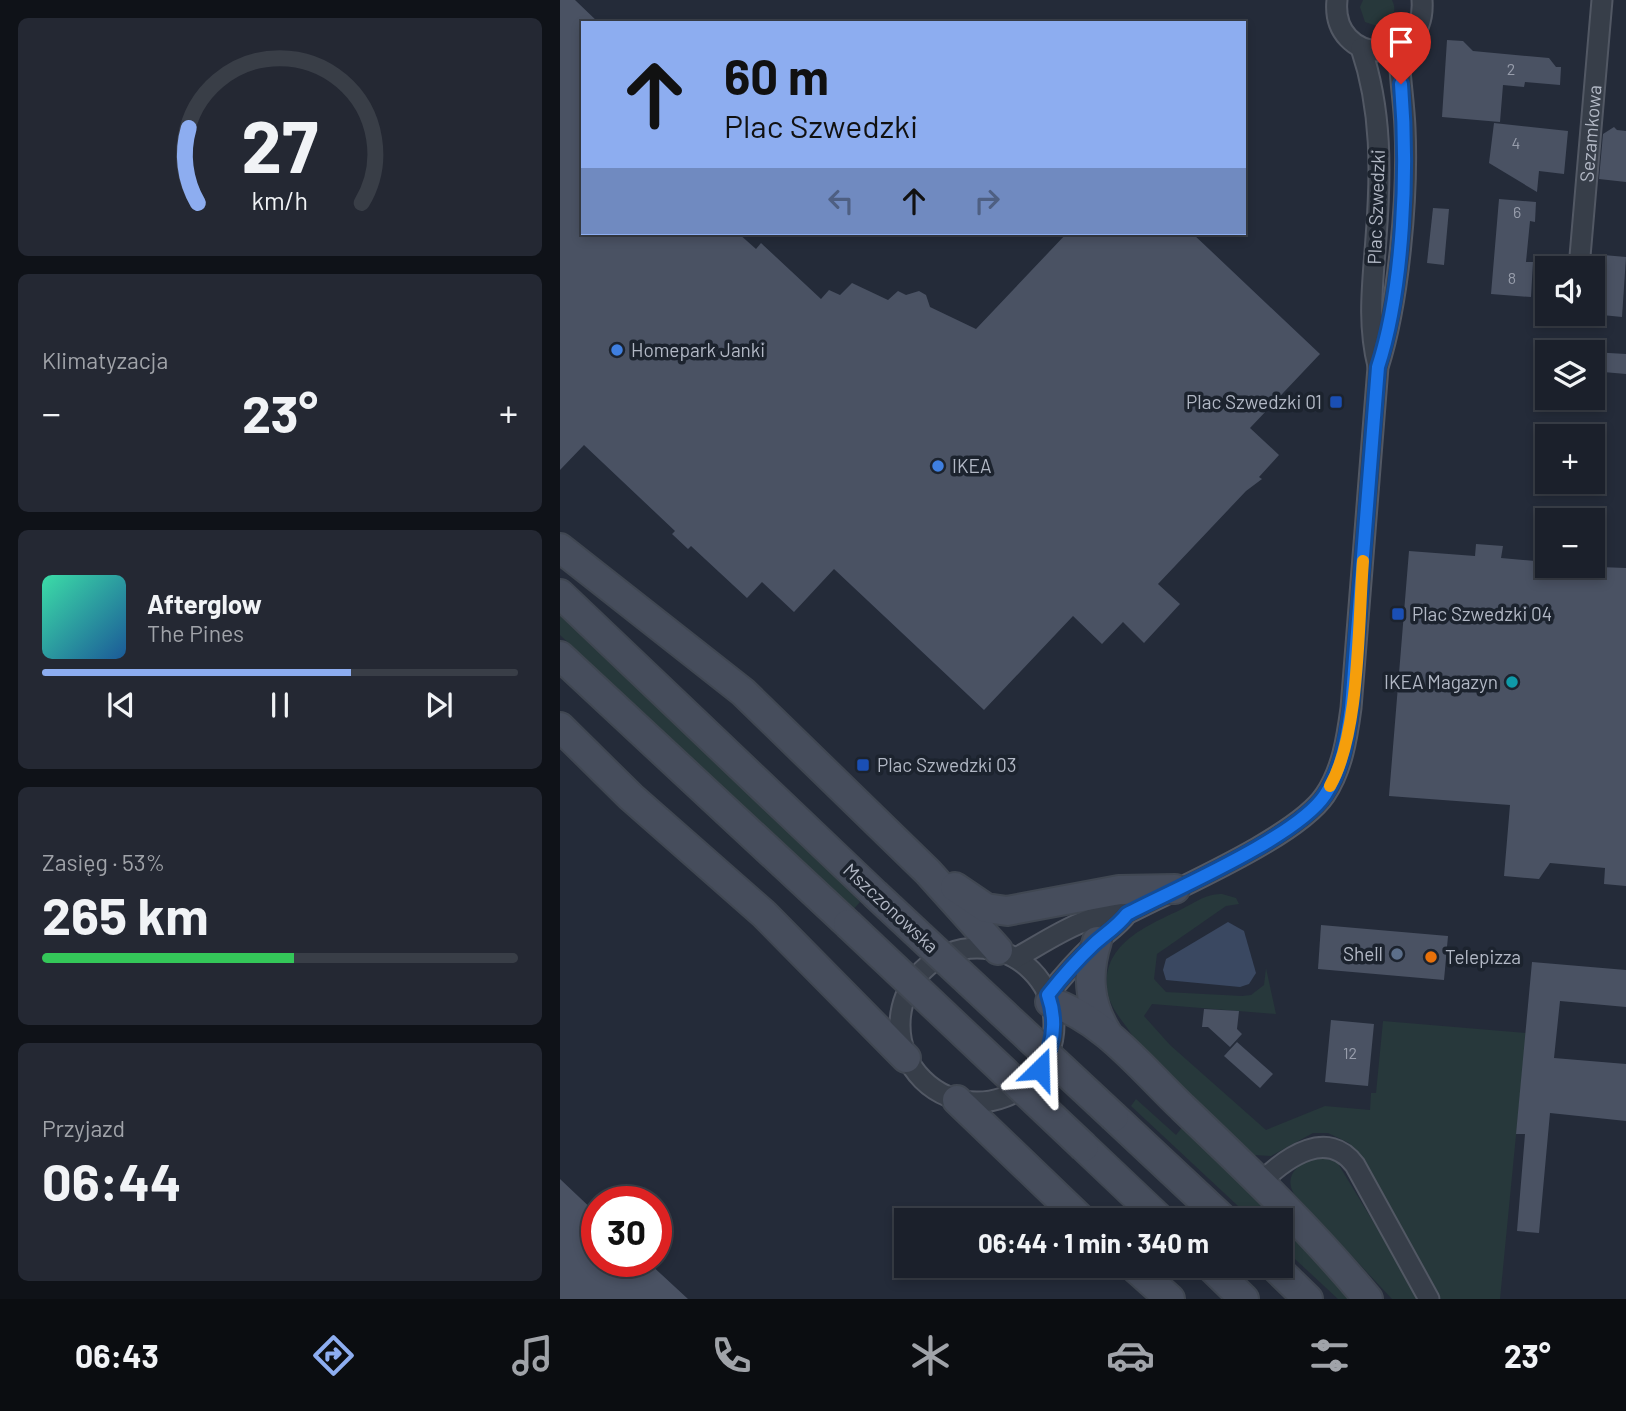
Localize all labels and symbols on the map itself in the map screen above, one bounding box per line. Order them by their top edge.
pin [1371,12.0,1431,84]
house number: 2 [1507,59,1515,78]
street label: Sezamkowa [1574,84,1606,183]
house number: 4 [1512,133,1520,152]
street label: Plac Szwedzki [1362,149,1389,265]
house number: 6 [1513,202,1521,221]
house number: 8 [1508,268,1516,287]
place label: Homepark Janki [631,338,765,361]
marker: Homepark Janki [609,342,625,358]
place label: Plac Szwedzki 01 [1186,390,1322,413]
marker: Plac Szwedzki 01 [1328,394,1344,410]
place label: IKEA [952,454,992,477]
marker: IKEA [930,458,946,474]
place label: Plac Szwedzki 04 [1412,602,1552,625]
marker: Plac Szwedzki 04 [1390,606,1406,622]
place label: IKEA Magazyn [1384,670,1498,693]
marker: IKEA Magazyn [1504,674,1520,690]
place label: Plac Szwedzki 03 [877,753,1017,776]
marker: Plac Szwedzki 03 [855,757,871,773]
street label: Mszczonowska [839,858,944,957]
place label: Shell [1343,942,1383,965]
place label: Telepizza [1445,945,1521,968]
marker: Shell [1389,946,1405,962]
marker: Telepizza [1423,949,1439,965]
position arrow [1003,1032,1077,1106]
house number: 12 [1343,1043,1357,1062]
speed limit sign: 30 [581,1186,672,1277]

